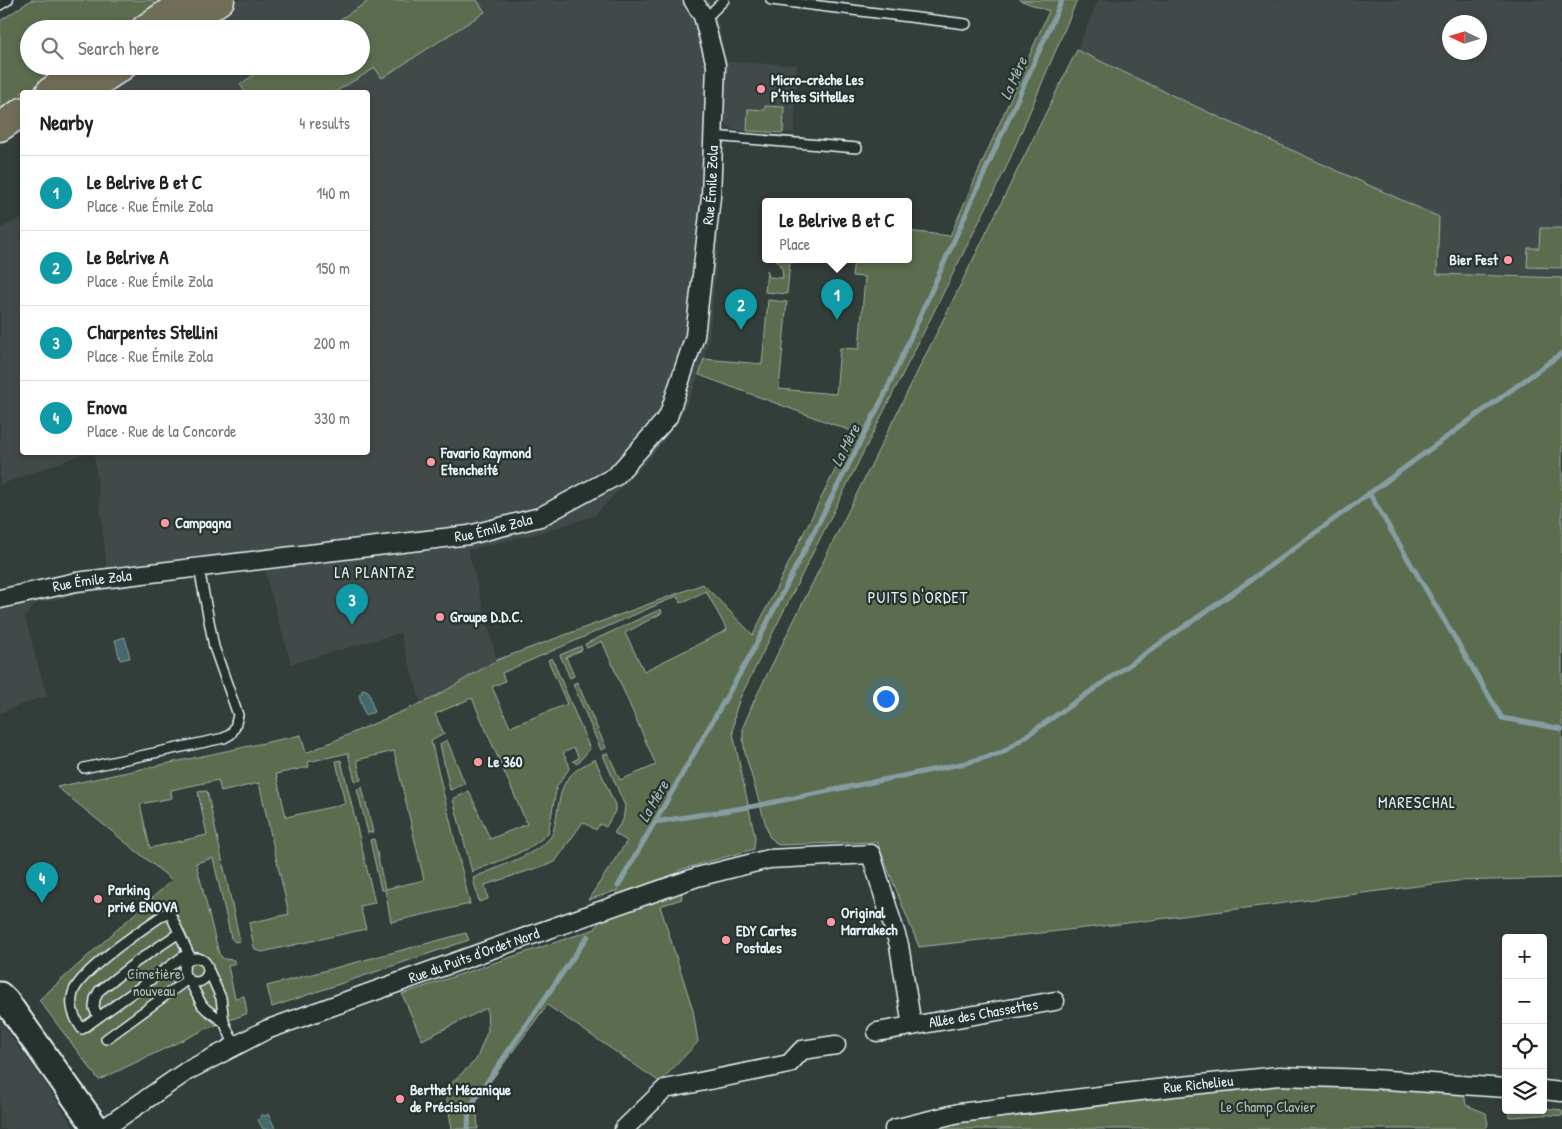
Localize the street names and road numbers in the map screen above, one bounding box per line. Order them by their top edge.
street label: Rue Émile Zola [697,145,723,226]
street label: Rue Émile Zola [453,508,535,547]
street label: Rue Émile Zola [51,564,133,597]
street label: Rue du Puits d'Ordet Nord [406,922,542,988]
street label: Allée des Chassettes [927,993,1040,1033]
street label: Rue Richelieu [1162,1070,1234,1098]

